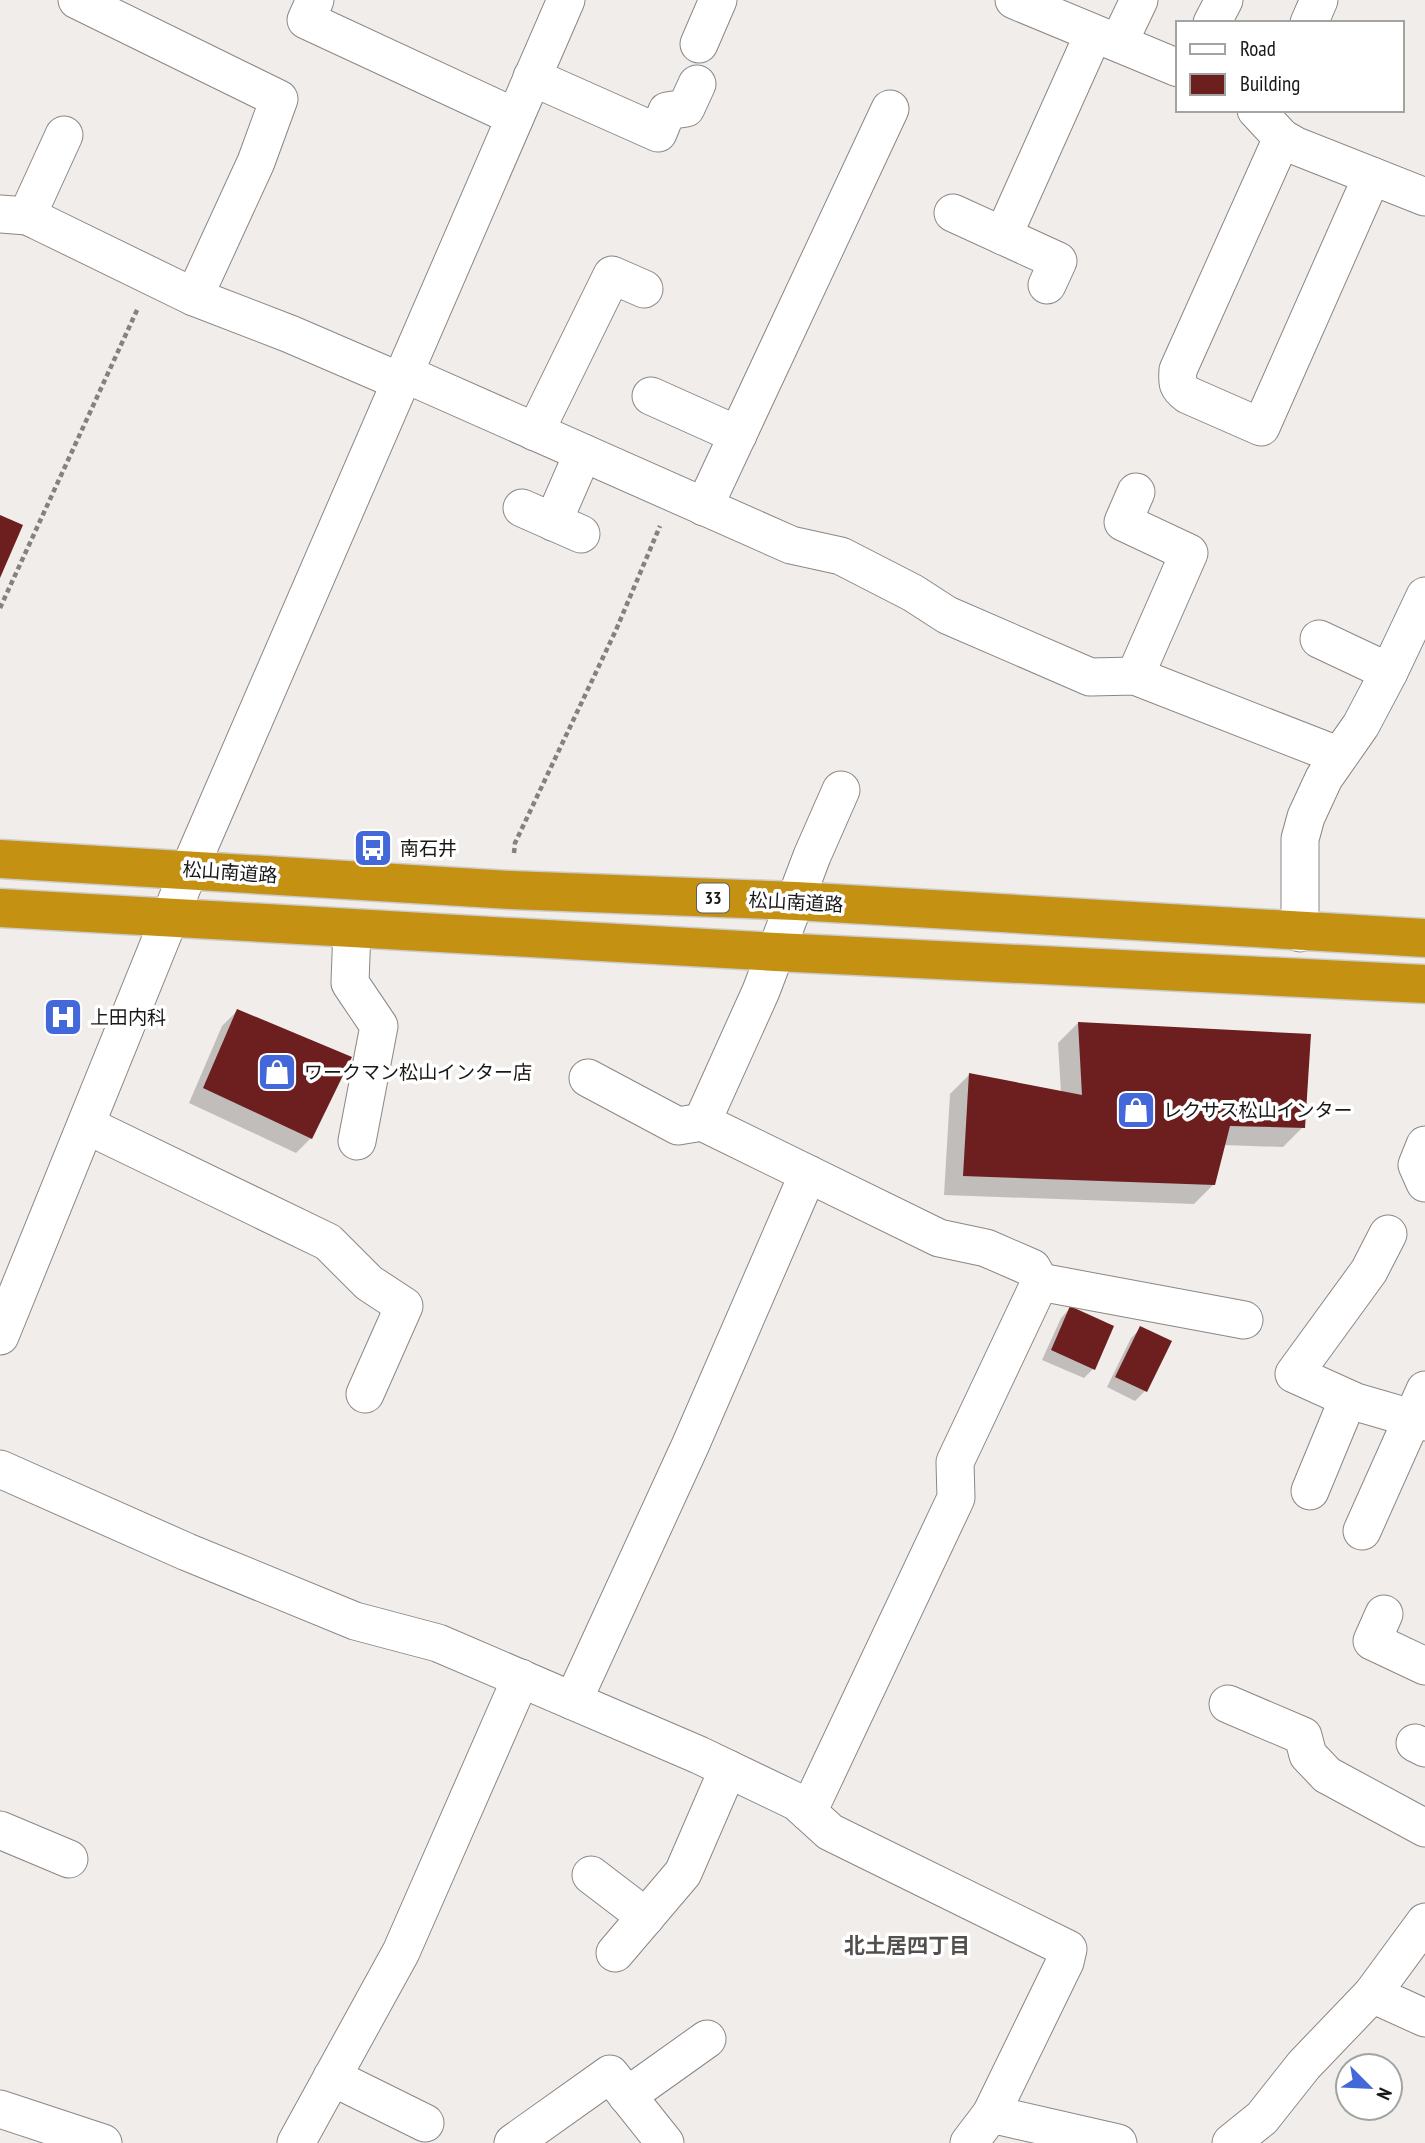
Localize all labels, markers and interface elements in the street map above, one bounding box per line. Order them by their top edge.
legend [1176,21,1404,112]
text: Road [1240,35,1276,62]
text: Building [1240,70,1300,97]
bus stop icon: 南石井 [352,827,394,869]
place label: 南石井 [400,836,457,860]
street label: 松山南道路 [182,857,278,887]
road number: 33 [697,884,729,912]
street label: 松山南道路 [748,888,844,916]
hospital icon: 上田内科 [42,996,84,1038]
place label: 上田内科 [90,1005,166,1029]
shop icon: ワークマン松山インター店 [256,1051,298,1093]
place label: ワークマン松山インター店 [304,1060,532,1084]
shop icon: レクサス松山インター [1115,1089,1157,1131]
place label: レクサス松山インター [1163,1098,1353,1122]
district label: 北土居四丁目 [844,1932,970,1959]
north arrow [1334,2052,1404,2122]
text: N [1371,2084,1398,2103]

